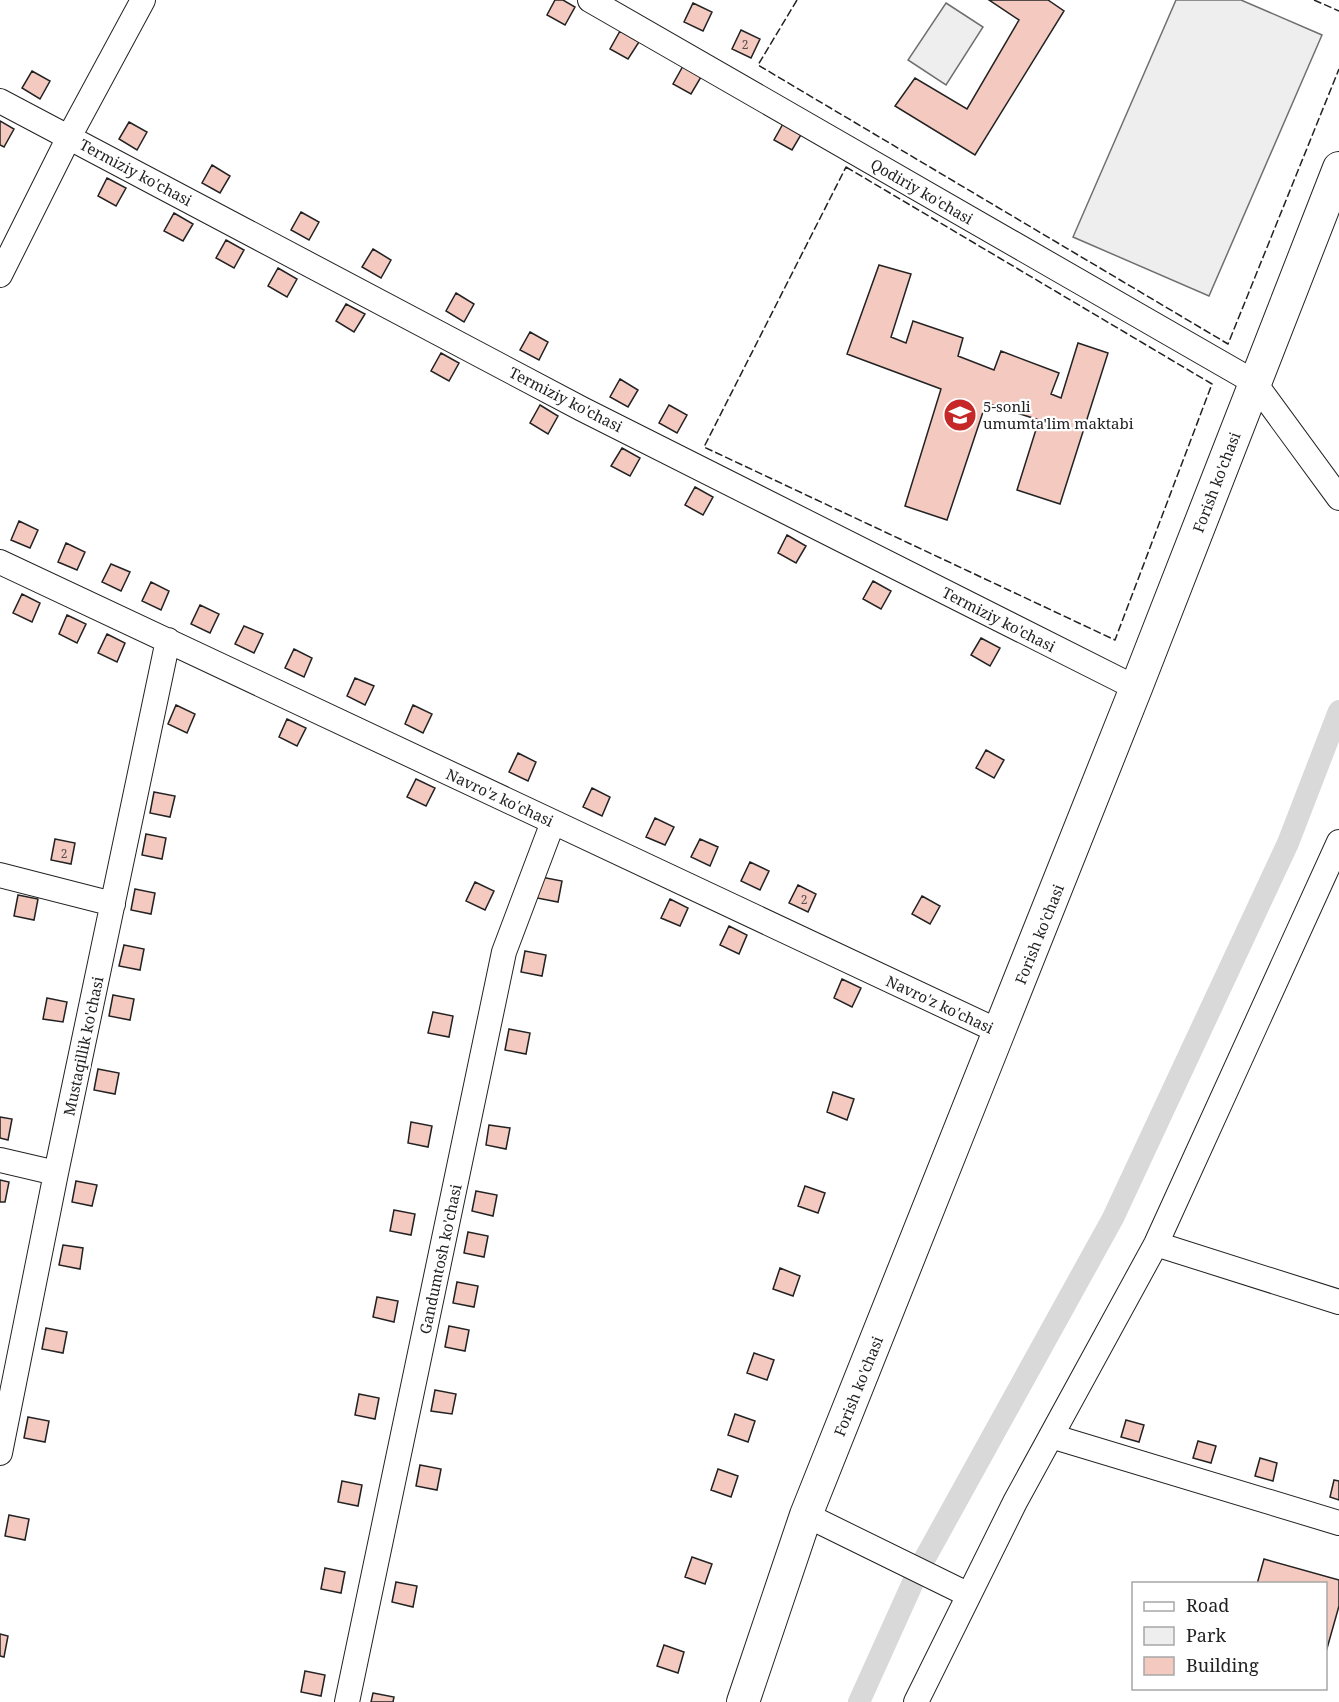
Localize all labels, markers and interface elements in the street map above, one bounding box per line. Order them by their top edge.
house number: 2 [742,36,748,53]
street label: Termiziy ko'chasi [76,134,196,210]
street label: Qodiriy ko'chasi [867,154,977,229]
street label: Termiziy ko'chasi [506,362,626,436]
place label: 5-sonli umumta'lim maktabi [983,396,1134,433]
school or university icon: 5-sonli umumta'lim maktabi [942,397,978,433]
street label: Forish ko'chasi [1188,429,1244,535]
street label: Termiziy ko'chasi [939,582,1059,656]
street label: Navro'z ko'chasi [443,763,557,831]
house number: 2 [61,845,67,862]
street label: Forish ko'chasi [1010,881,1068,987]
house number: 2 [801,891,807,908]
street label: Navro'z ko'chasi [883,970,997,1038]
street label: Mustaqillik ko'chasi [58,974,108,1117]
street label: Gandumtosh ko'chasi [414,1182,466,1336]
street label: Forish ko'chasi [829,1333,887,1439]
legend [1132,1582,1327,1690]
text: Road [1186,1593,1229,1617]
text: Park [1186,1623,1226,1647]
text: Building [1186,1653,1259,1677]

